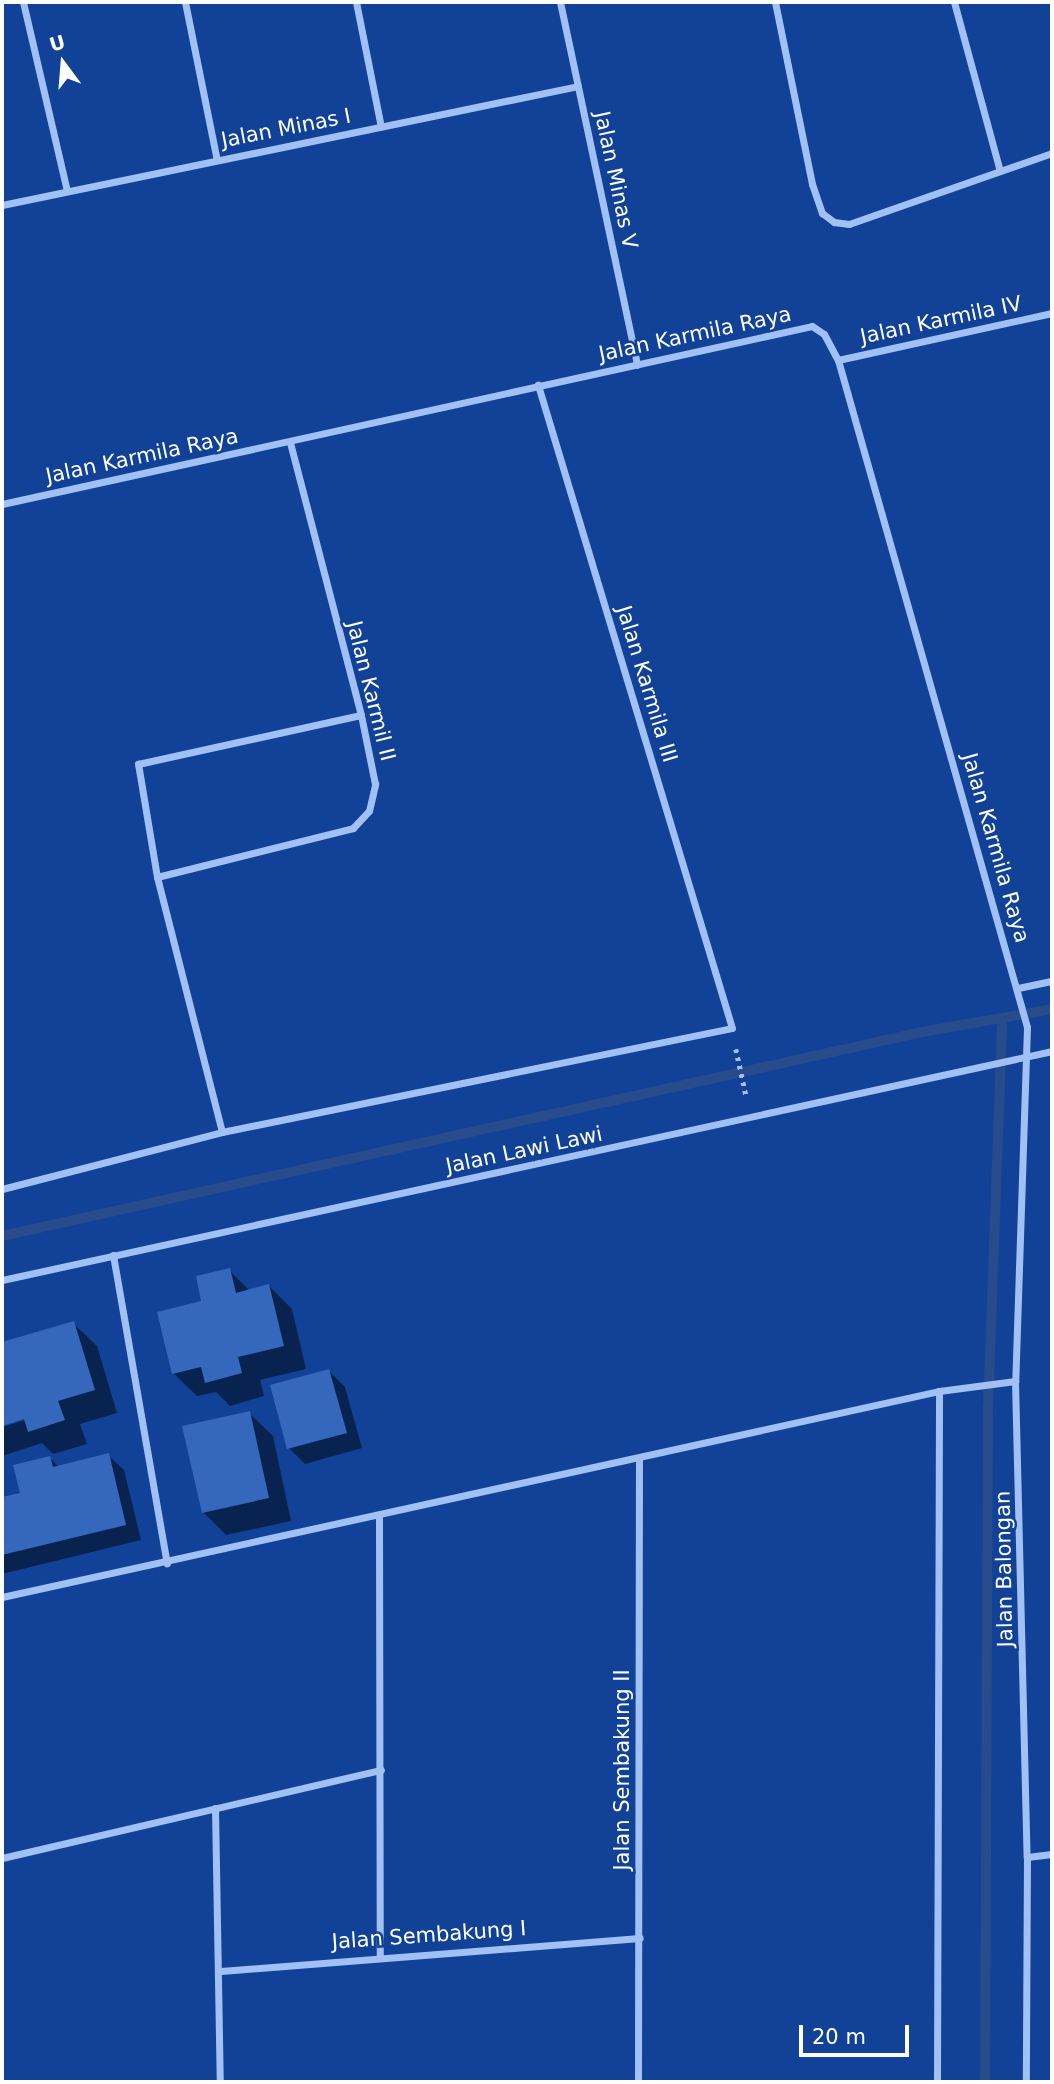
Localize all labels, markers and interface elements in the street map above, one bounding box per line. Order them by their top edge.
north arrow [28,28,98,98]
text: U [47,30,68,56]
street label: Jalan Minas I [219,103,353,153]
street label: Jalan Minas V [589,109,643,251]
street label: Jalan Karmila IV [858,291,1024,349]
street label: Jalan Karmila Raya [596,301,794,367]
street label: Jalan Karmila Raya [43,423,241,489]
street label: Jalan Karmila III [611,603,683,765]
street label: Jalan Karmil II [341,618,401,764]
street label: Jalan Karmila Raya [957,750,1035,946]
street label: Jalan Lawi Lawi [443,1121,605,1179]
street label: Jalan Balongan [990,1491,1018,1647]
street label: Jalan Sembakung II [609,1669,635,1871]
street label: Jalan Sembakung I [331,1916,527,1954]
scale bar [802,2010,912,2054]
text: 20 m [812,2025,866,2049]

